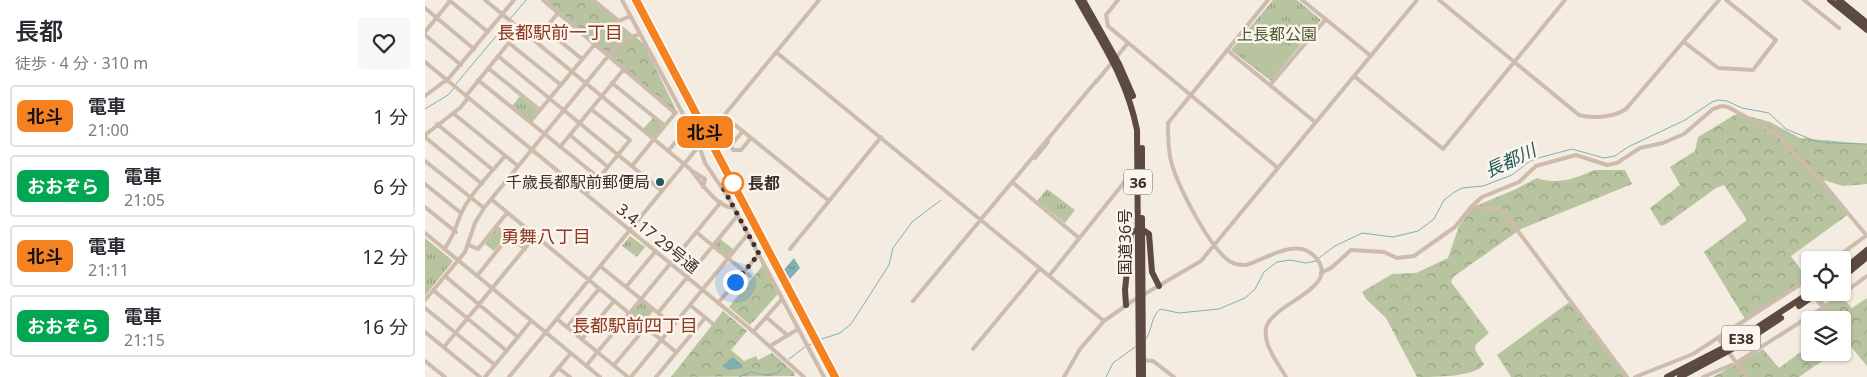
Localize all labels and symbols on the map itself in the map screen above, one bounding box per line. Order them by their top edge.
district label: 長都駅前一丁目 [497,20,623,44]
park label: 上長都公園 [1237,23,1317,45]
line badge: 北斗 [683,116,727,148]
water label: 長都川 [1480,137,1541,182]
road number: 36 [1124,170,1152,194]
place label: 千歳長都駅前郵便局 [506,171,650,193]
marker: 長都 [722,172,744,194]
place label: 長都 [748,172,780,194]
marker: 千歳長都駅前郵便局 [654,176,666,188]
street label: 3.4.17 29号通 [612,198,704,278]
street label: 国道36号 [1114,209,1136,275]
district label: 勇舞八丁目 [501,224,591,248]
your location [723,270,748,295]
district label: 長都駅前四丁目 [572,313,698,337]
road number: E38 [1722,326,1760,350]

